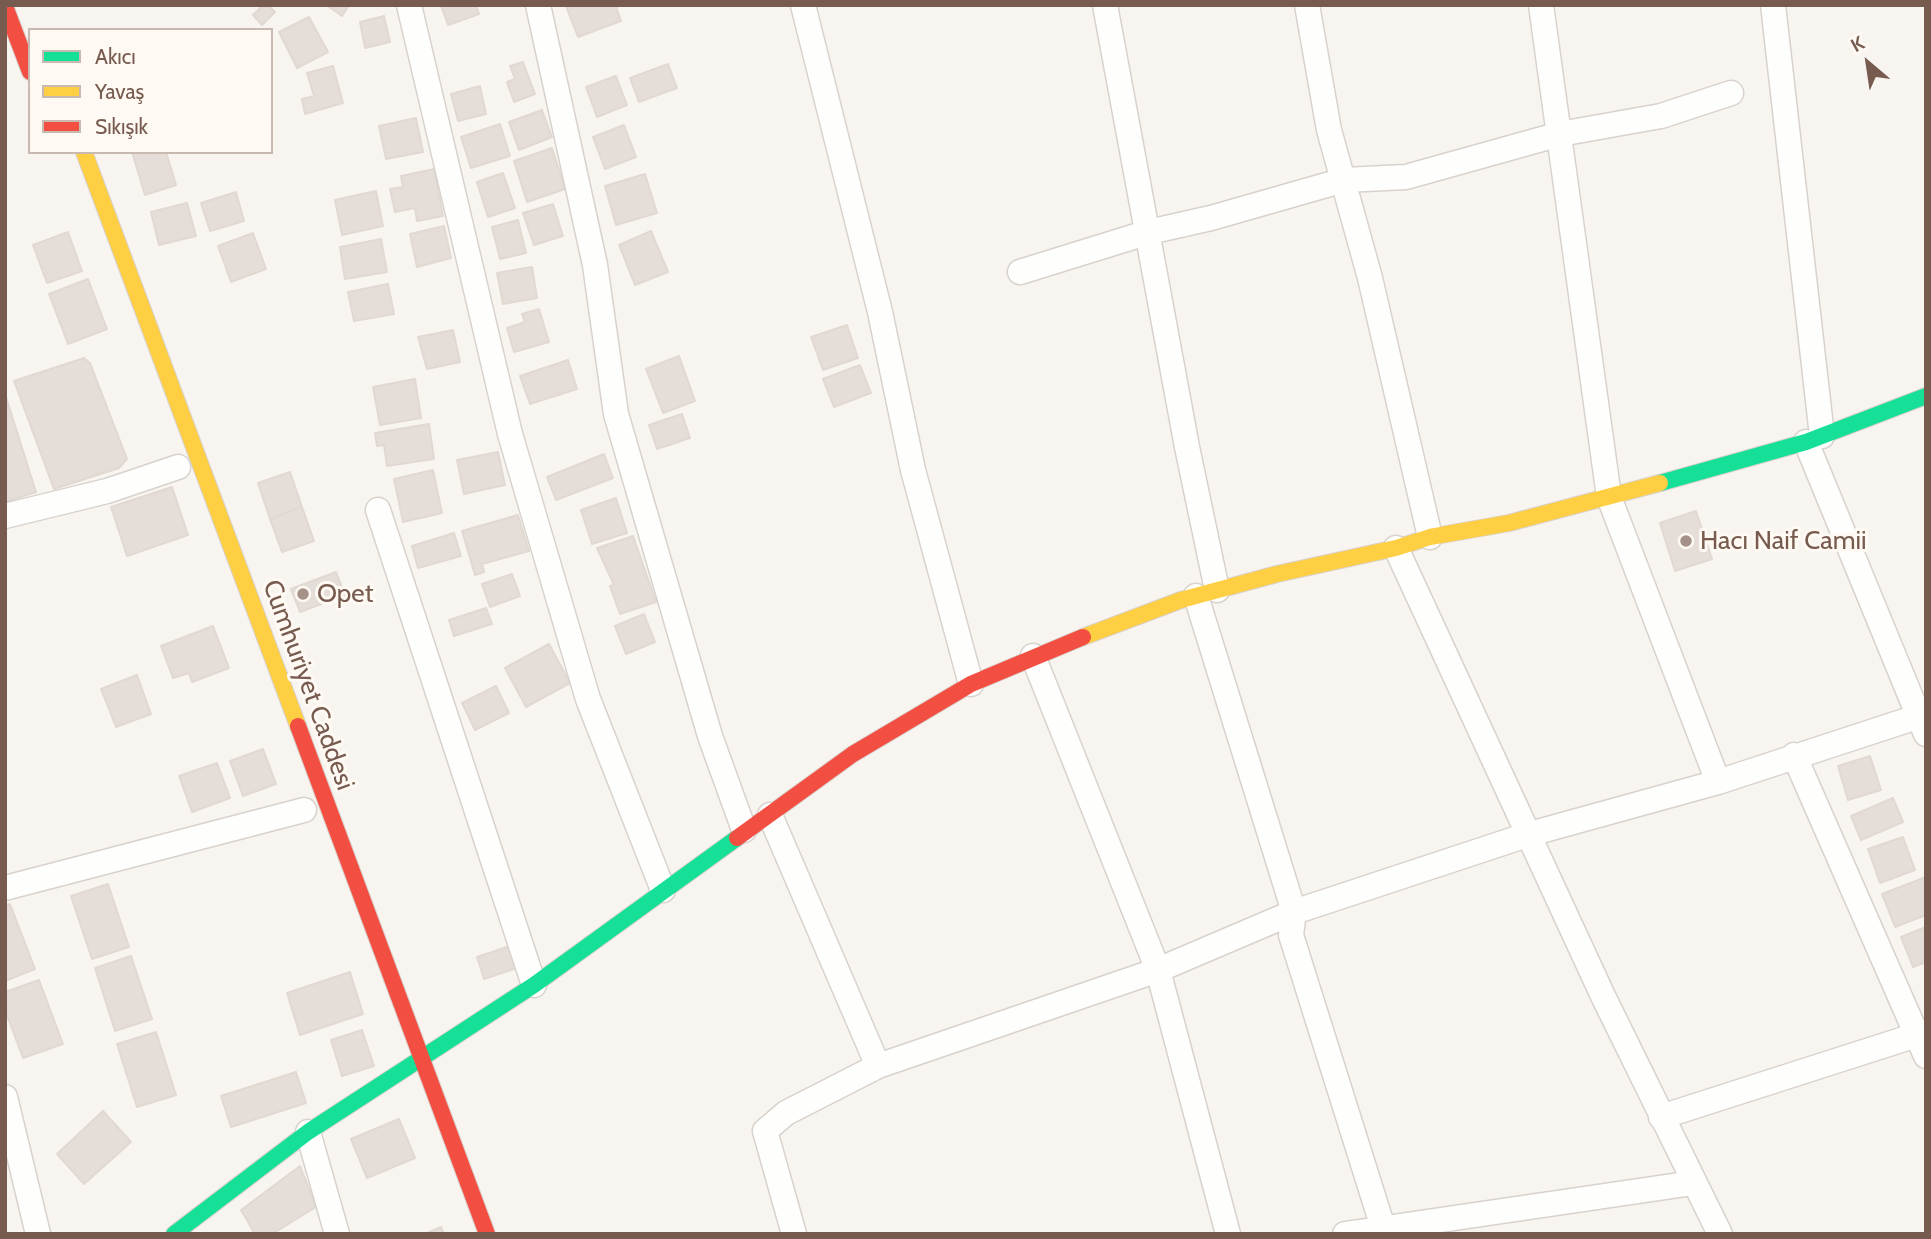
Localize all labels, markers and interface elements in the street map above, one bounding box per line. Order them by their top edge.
legend [28,28,273,154]
north arrow [1833,28,1903,98]
text: K [1847,31,1868,57]
text: Akıcı [95,44,136,69]
text: Yavaş [95,79,144,104]
text: Sıkışık [95,114,148,139]
place label: Hacı Naif Camii [1700,525,1867,557]
marker: Hacı Naif Camii [1678,533,1694,549]
street label: Cumhuriyet Caddesi [256,576,360,794]
place label: Opet [317,578,373,610]
marker: Opet [295,586,311,602]

